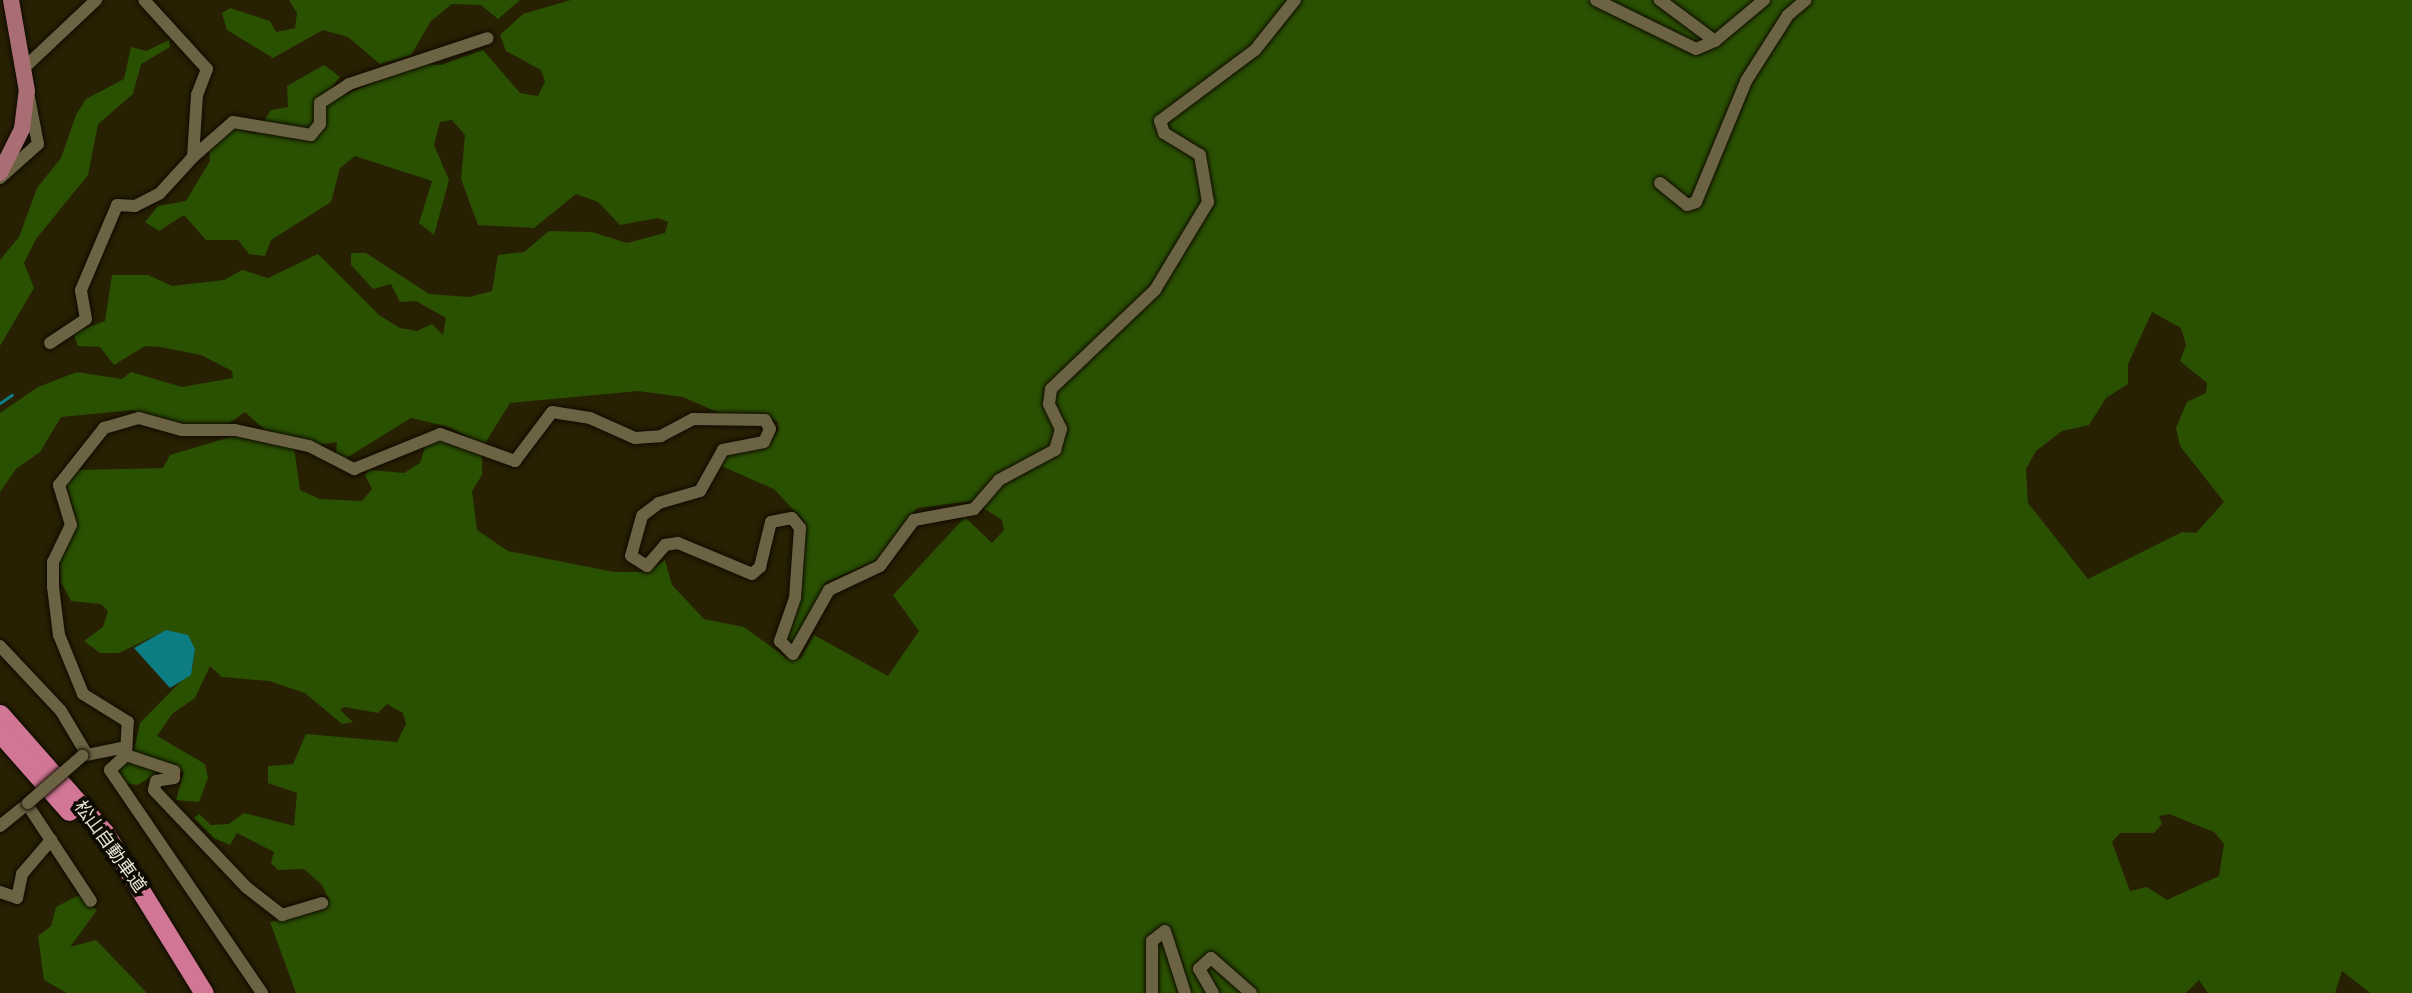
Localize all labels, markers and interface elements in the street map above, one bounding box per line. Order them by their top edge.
street label: 松山自動車道 [71,796,151,896]

